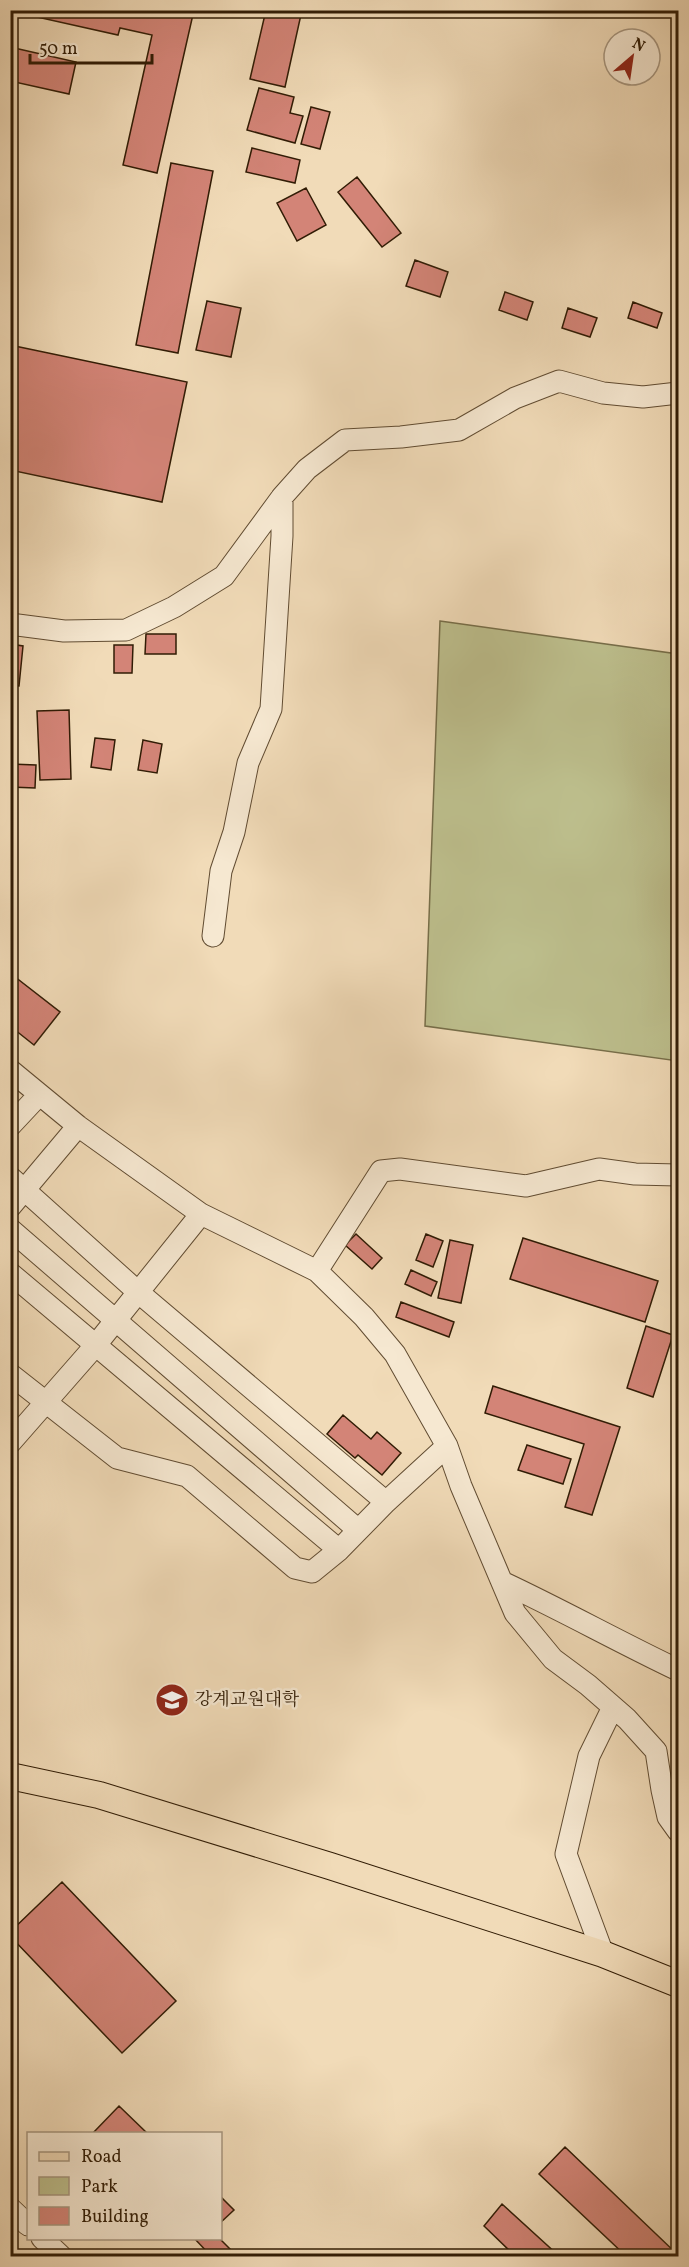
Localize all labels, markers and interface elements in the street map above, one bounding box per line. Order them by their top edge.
scale bar [30,27,152,65]
north arrow [602,27,662,87]
text: N [628,33,649,58]
text: 50 m [39,37,78,62]
school or university icon: 강계교원대학 [154,1682,190,1718]
place label: 강계교원대학 [195,1688,300,1713]
legend [27,2132,222,2240]
text: Road [81,2145,122,2170]
text: Park [81,2175,118,2200]
text: Building [81,2205,149,2230]

